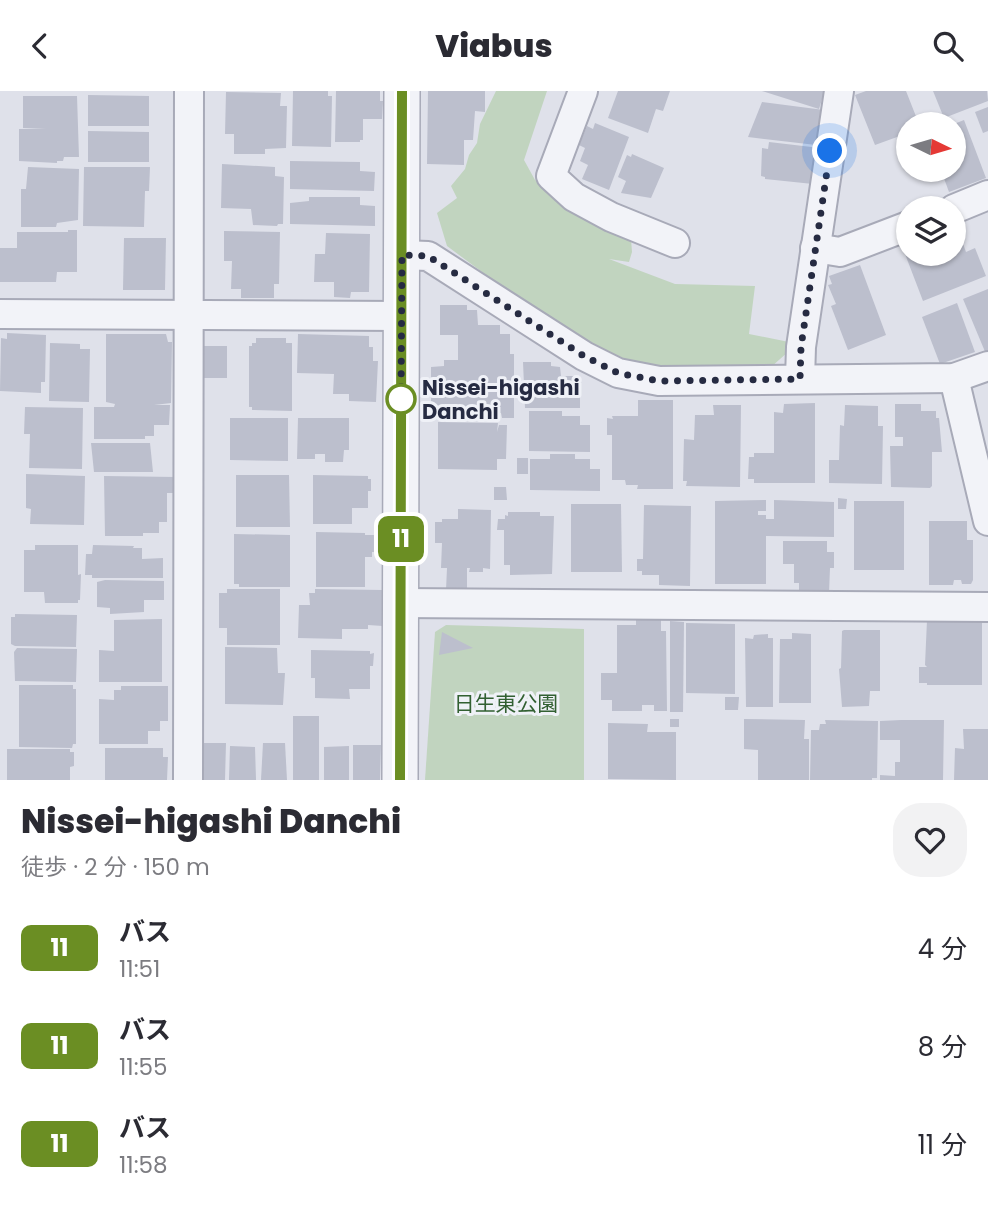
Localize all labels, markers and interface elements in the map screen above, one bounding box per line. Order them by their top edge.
text: Viabus [435,23,553,68]
icon: back [21,27,59,65]
icon: search [929,27,967,65]
north arrow [896,112,966,182]
map controls [896,112,966,266]
your location [812,133,847,168]
button: layers [896,196,966,266]
place label: Nissei-higashi Danchi [422,373,580,426]
marker: Nissei-higashi Danchi [386,384,416,414]
line badge: 11 [370,516,432,562]
text: 11 [392,522,410,555]
park label: 日生東公園 [454,689,559,718]
text: Nissei-higashi Danchi [21,798,401,845]
button: heart [893,803,967,877]
text: 徒歩 · 2 分 · 150 m [21,851,210,883]
text: バス [119,914,171,950]
text: 11 [50,931,69,964]
text: 4 分 [918,931,967,967]
text: 11:51 [119,953,160,985]
text: バス [119,1012,171,1048]
text: 11 [50,1029,69,1062]
text: 8 分 [918,1029,967,1065]
text: 11:55 [119,1051,168,1083]
text: バス [119,1110,171,1146]
text: 11 [50,1127,69,1160]
text: 11 分 [917,1127,967,1163]
text: 11:58 [119,1149,168,1181]

